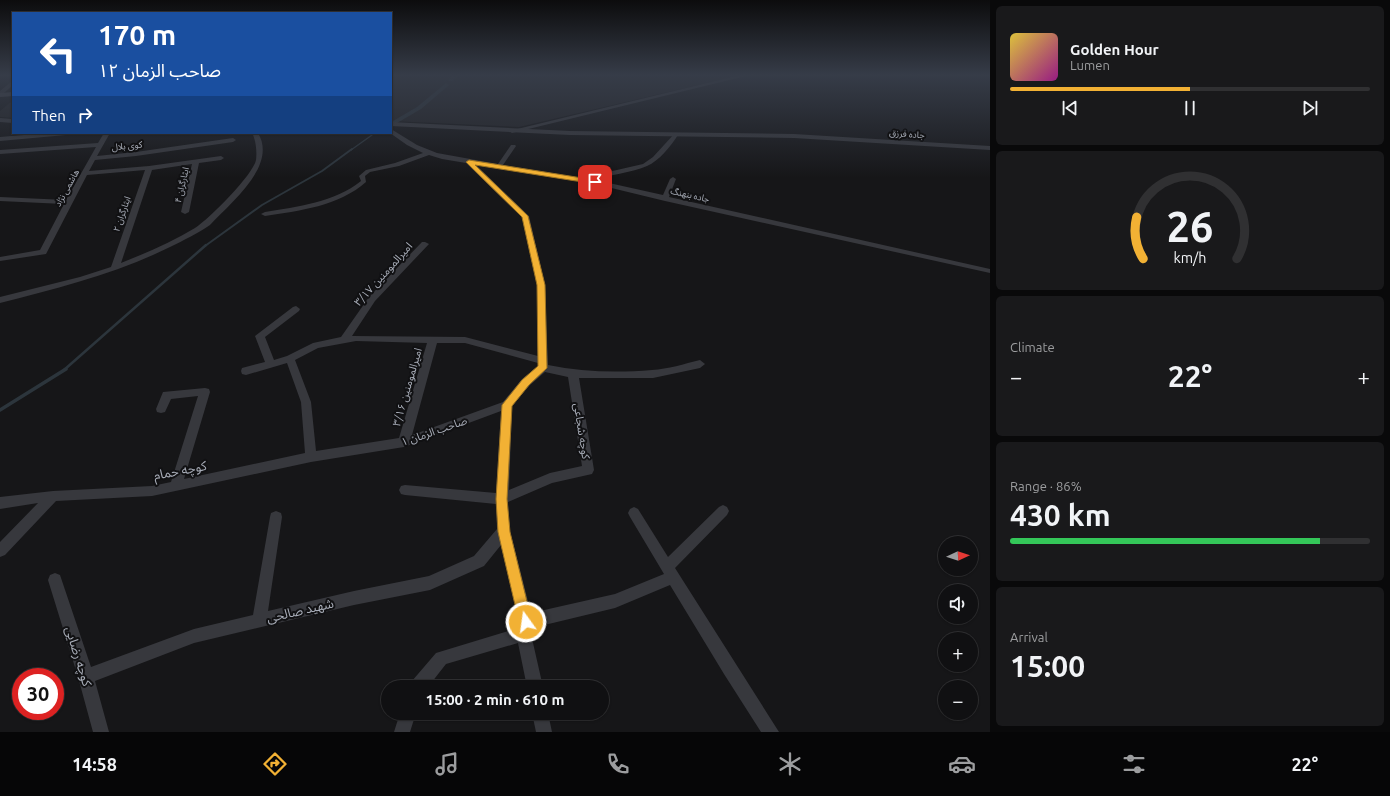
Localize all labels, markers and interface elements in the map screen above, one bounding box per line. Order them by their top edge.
text: 170 m [98,19,176,50]
icon: left [32,28,84,80]
text: Golden Hour [1070,41,1159,58]
text: Lumen [1070,58,1110,72]
text: صاحب الزمان ۱۲ [98,60,221,80]
icon: previous [1059,97,1081,119]
icon: pause [1179,97,1201,119]
icon: next [1299,97,1321,119]
icon: right [74,104,96,126]
text: Then [32,107,66,124]
street label: جاده فرزق [889,128,925,141]
street label: کوی بلال [111,139,143,154]
pin [578,165,612,199]
street label: ایثارگران ۴ [173,166,192,204]
street label: هاشمی نژاد [53,168,82,209]
icon: arrive [584,171,606,193]
street label: جاده بنهنگ [669,186,711,204]
street label: ایثارگران ۲ [111,195,134,233]
text: 26 [1167,203,1213,250]
street label: امیرالمومنین ۳/۱۷ [352,240,415,309]
text: km/h [1174,249,1206,265]
text: Climate [1010,340,1055,354]
street label: امیرالمومنین ۳/۱۶ [390,347,425,428]
text: 22° [1168,359,1212,393]
text: − [1010,364,1022,389]
text: + [1358,364,1370,389]
street label: کوچه شجاعی [570,402,592,461]
street label: صاحب الزمان ۱ [399,414,469,449]
street label: کوچه حمام [152,458,209,485]
text: Range · 86% [1010,479,1082,493]
text: 430 km [1010,498,1111,532]
north arrow [938,536,978,576]
map controls [938,536,978,720]
button: sound [938,584,978,624]
street label: شهید صالحی [265,595,335,626]
position arrow [505,601,547,643]
street label: کوچه رضایی [60,624,95,689]
text: Arrival [1010,630,1048,644]
button: + [938,632,978,672]
text: 15:00 [1010,649,1085,683]
speed limit sign: 30 [12,668,64,720]
button: − [938,680,978,720]
text: 15:00 · 2 min · 610 m [426,691,564,708]
icon: directions [261,750,289,778]
icon: music [433,750,461,778]
icon: phone [604,750,632,778]
icon: climate [776,750,804,778]
icon: car [948,750,976,778]
icon: filters [1120,750,1148,778]
text: 14:58 [72,754,117,774]
text: 22° [1291,754,1318,774]

